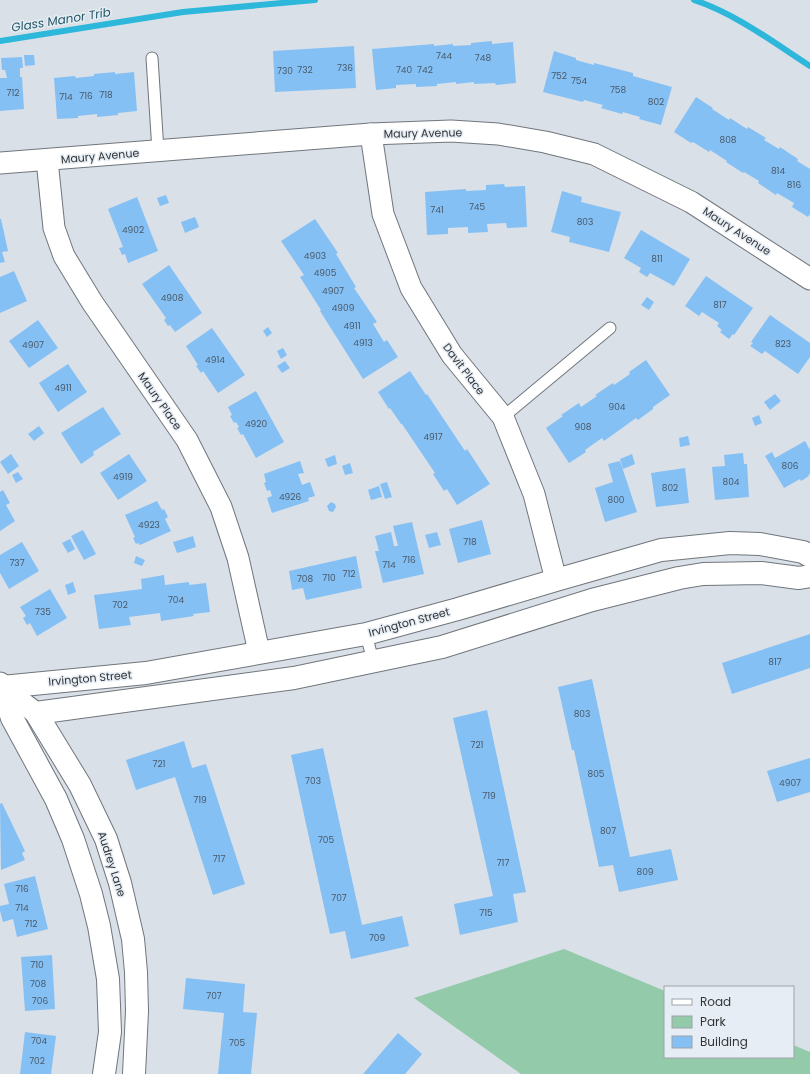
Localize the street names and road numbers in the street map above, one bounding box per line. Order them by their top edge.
street label: Maury Avenue [384,124,463,142]
street label: Maury Avenue [60,145,140,167]
street label: Maury Avenue [700,203,774,259]
street label: Davit Place [439,340,489,398]
street label: Maury Place [134,369,186,433]
street label: Irvington Street [367,603,451,641]
street label: Irvington Street [48,666,132,690]
street label: Audrey Lane [94,829,130,899]

